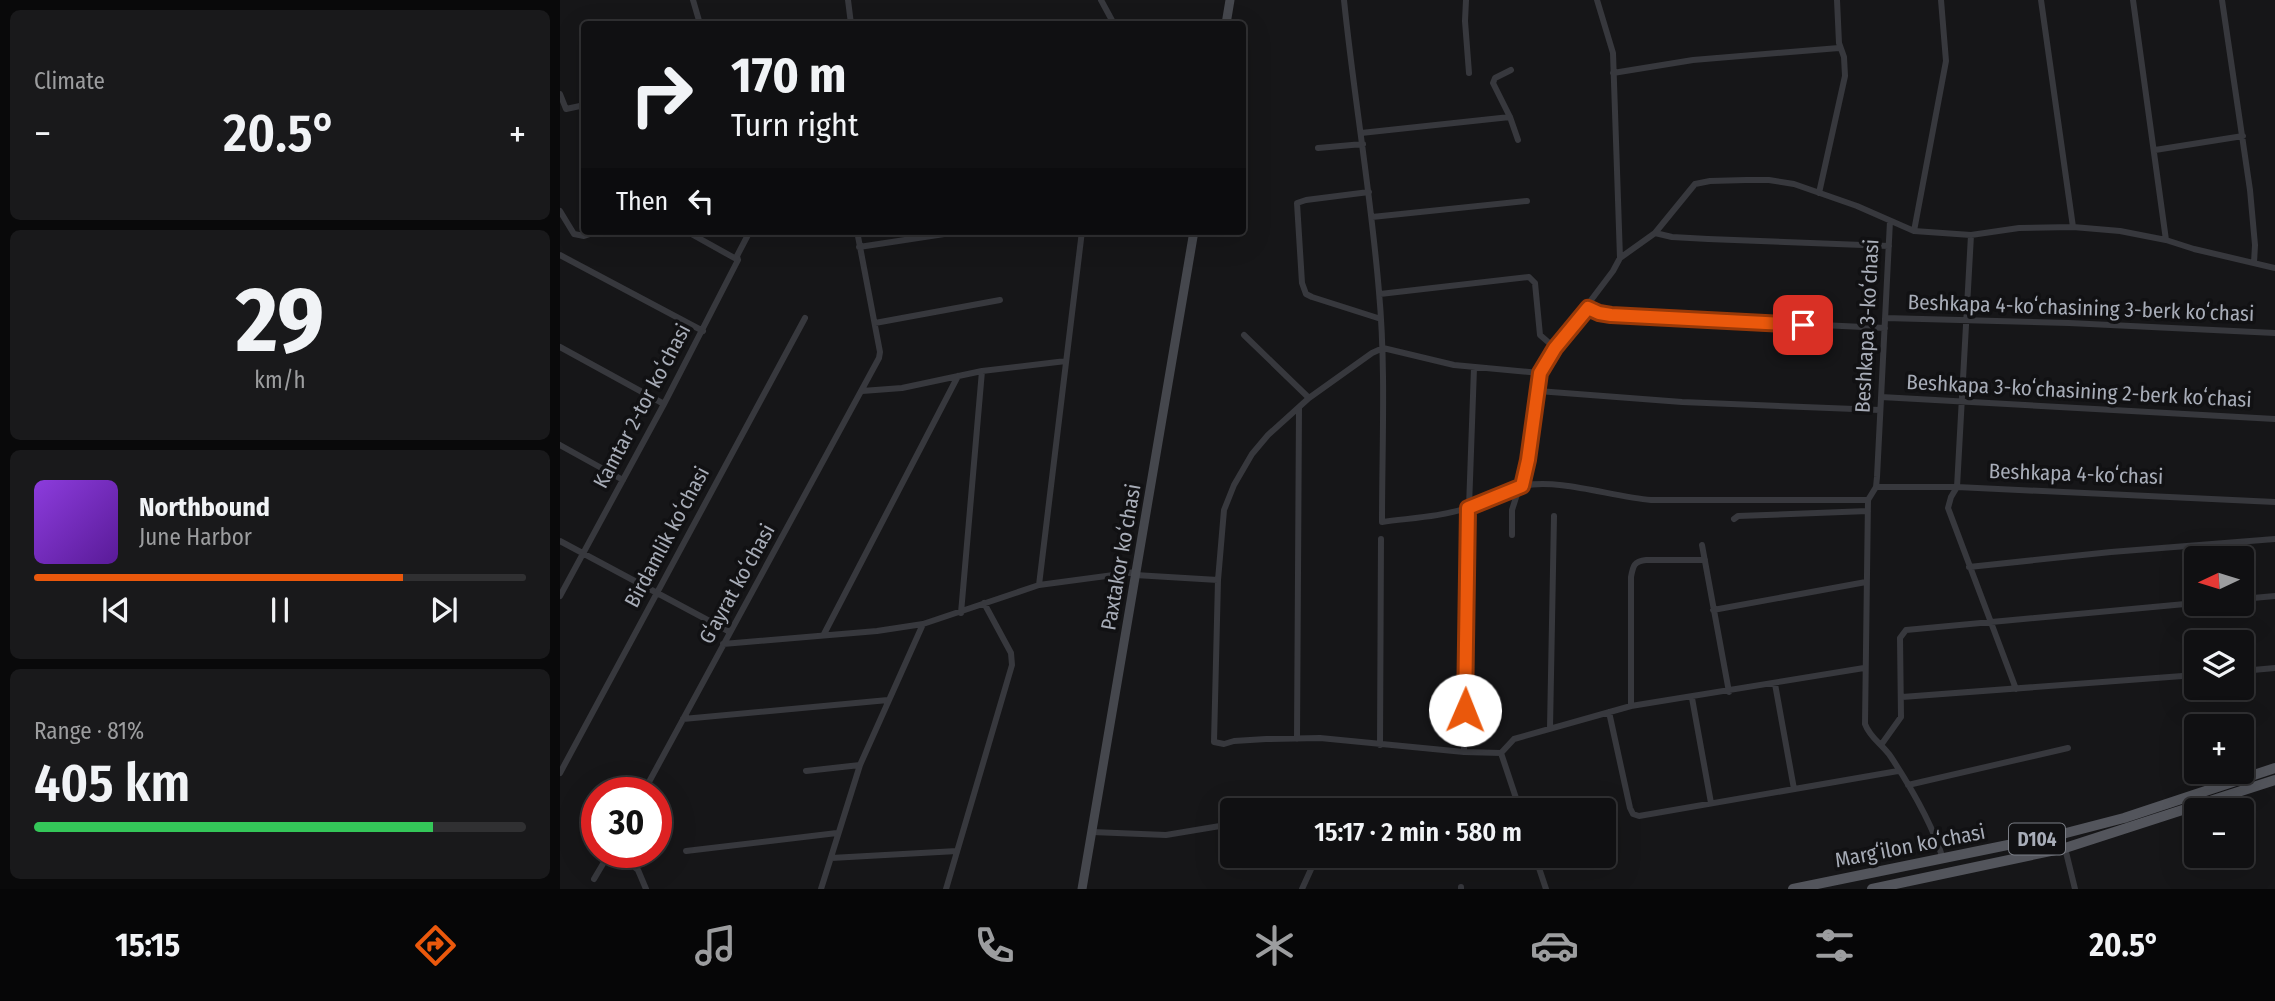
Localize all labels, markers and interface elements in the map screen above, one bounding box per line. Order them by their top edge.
text: 170 m [731,46,847,105]
icon: right [616,49,707,140]
text: Climate [34,67,105,95]
text: 20.5° [223,102,337,165]
text: Turn right [731,106,858,144]
text: − [34,111,51,157]
text: + [509,111,526,157]
icon: left [682,182,720,220]
text: Then [616,186,668,217]
street label: Beshkapa 3-koʻchasi [1849,238,1885,414]
text: 29 [236,266,324,375]
street label: Beshkapa 4-koʻchasining 3-berk koʻchasi [1907,289,2255,327]
pin [1773,295,1833,355]
icon: arrive [1784,306,1822,344]
street label: Kamtar 2-tor koʻchasi [588,319,696,493]
text: km/h [254,366,306,394]
street label: Beshkapa 3-koʻchasining 2-berk koʻchasi [1906,369,2252,413]
street label: Beshkapa 4-koʻchasi [1988,458,2164,490]
street label: Birdamlik koʻchasi [619,462,715,612]
street label: Paxtakor koʻchasi [1095,482,1147,632]
text: Northbound [139,492,270,523]
street label: Gʻayrat koʻchasi [693,520,781,648]
text: June Harbor [139,523,252,551]
north arrow [2184,546,2254,616]
map controls [2184,546,2254,868]
icon: previous [97,591,135,629]
icon: pause [261,591,299,629]
icon: next [425,591,463,629]
button: layers [2184,630,2254,700]
position arrow [1428,673,1502,747]
button: + [2184,714,2254,784]
text: Range · 81% [34,717,144,745]
text: 405 km [34,752,190,815]
speed limit sign: 30 [581,777,672,868]
button: − [2184,798,2254,868]
text: 15:17 · 2 min · 580 m [1314,817,1522,848]
street label: Margʻilon koʻchasi [1833,819,1987,873]
road number: D104 [2009,824,2065,854]
icon: directions [411,921,460,970]
icon: music [691,921,740,970]
icon: phone [970,921,1019,970]
icon: climate [1250,921,1299,970]
icon: car [1530,921,1579,970]
icon: filters [1810,921,1859,970]
text: 15:15 [115,926,180,964]
text: 20.5° [2089,926,2160,964]

